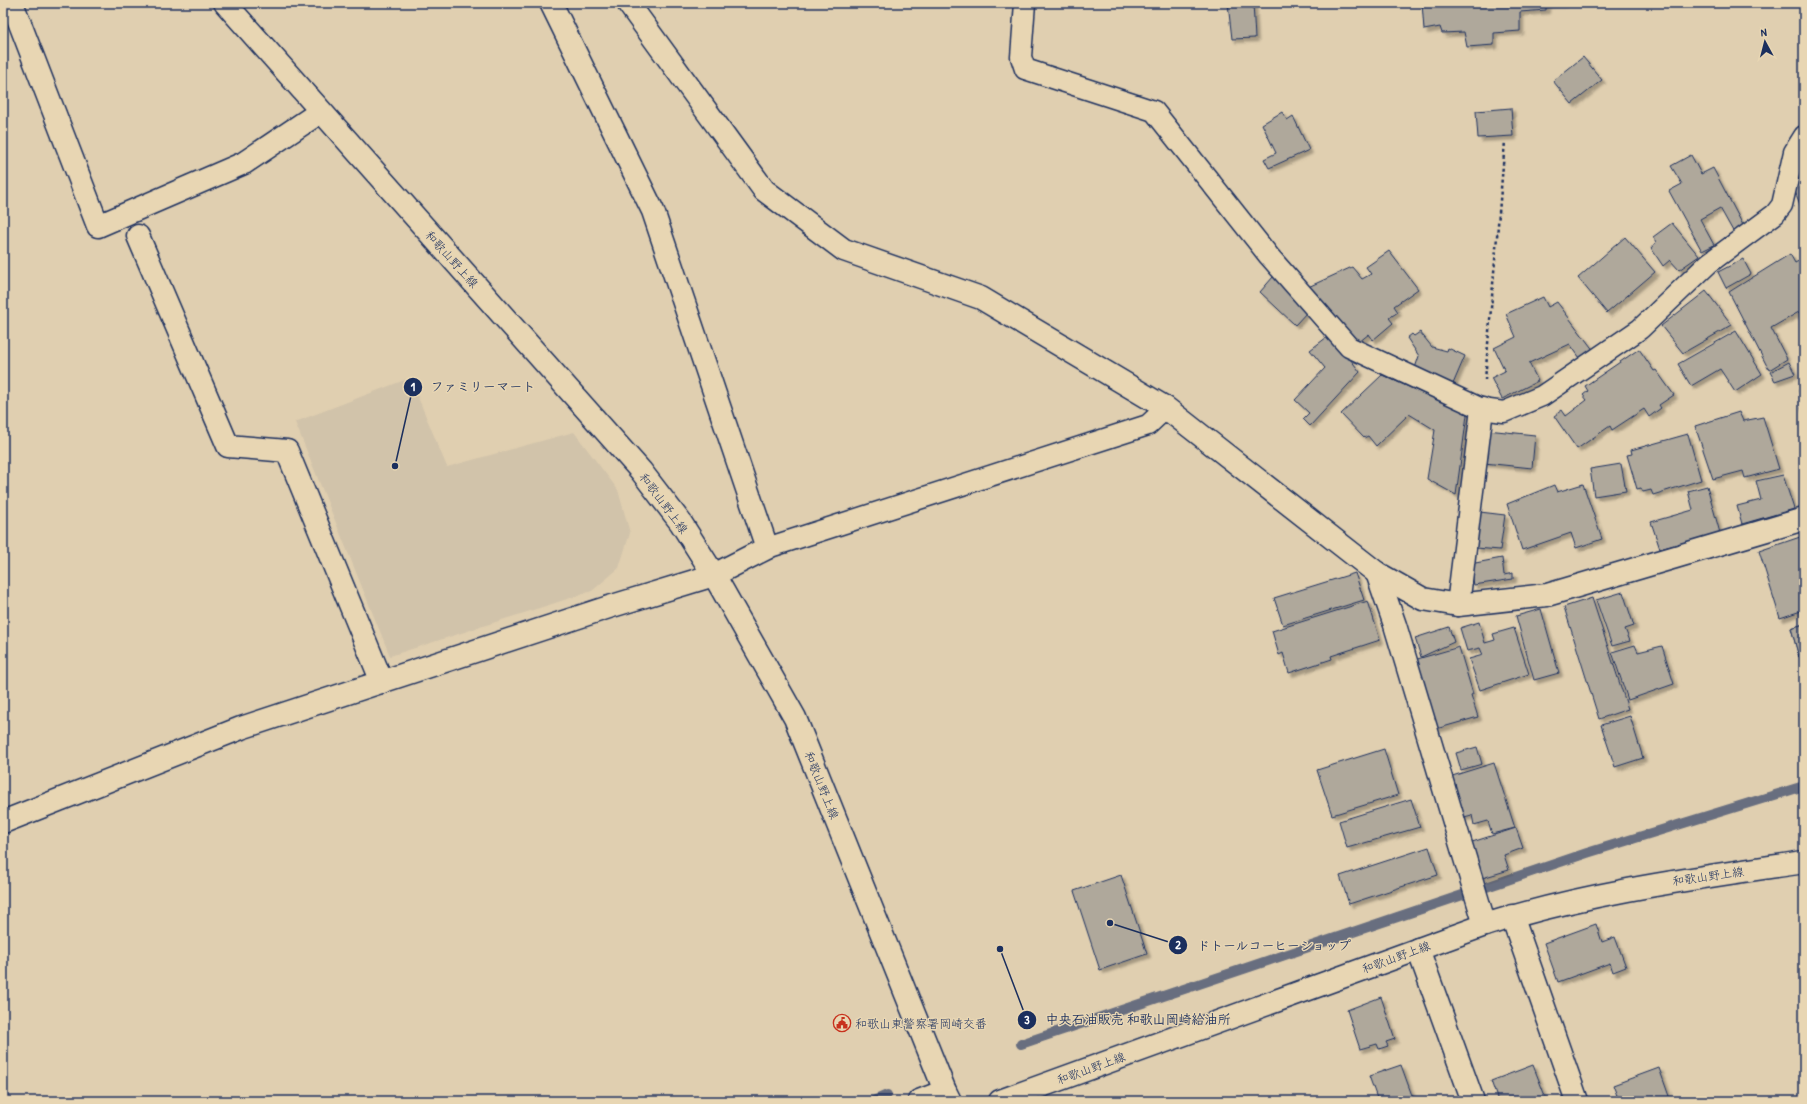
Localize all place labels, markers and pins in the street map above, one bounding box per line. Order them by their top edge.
callout: ファミリーマート [403,374,543,399]
callout: ドトールコーヒーショップ [1168,933,1360,958]
callout: 中央石油販売 和歌山岡崎給油所 [1017,1007,1238,1032]
public building icon: 和歌山東警察署岡崎交番 [832,1013,852,1033]
place label: 和歌山東警察署岡崎交番 [855,1015,987,1032]

